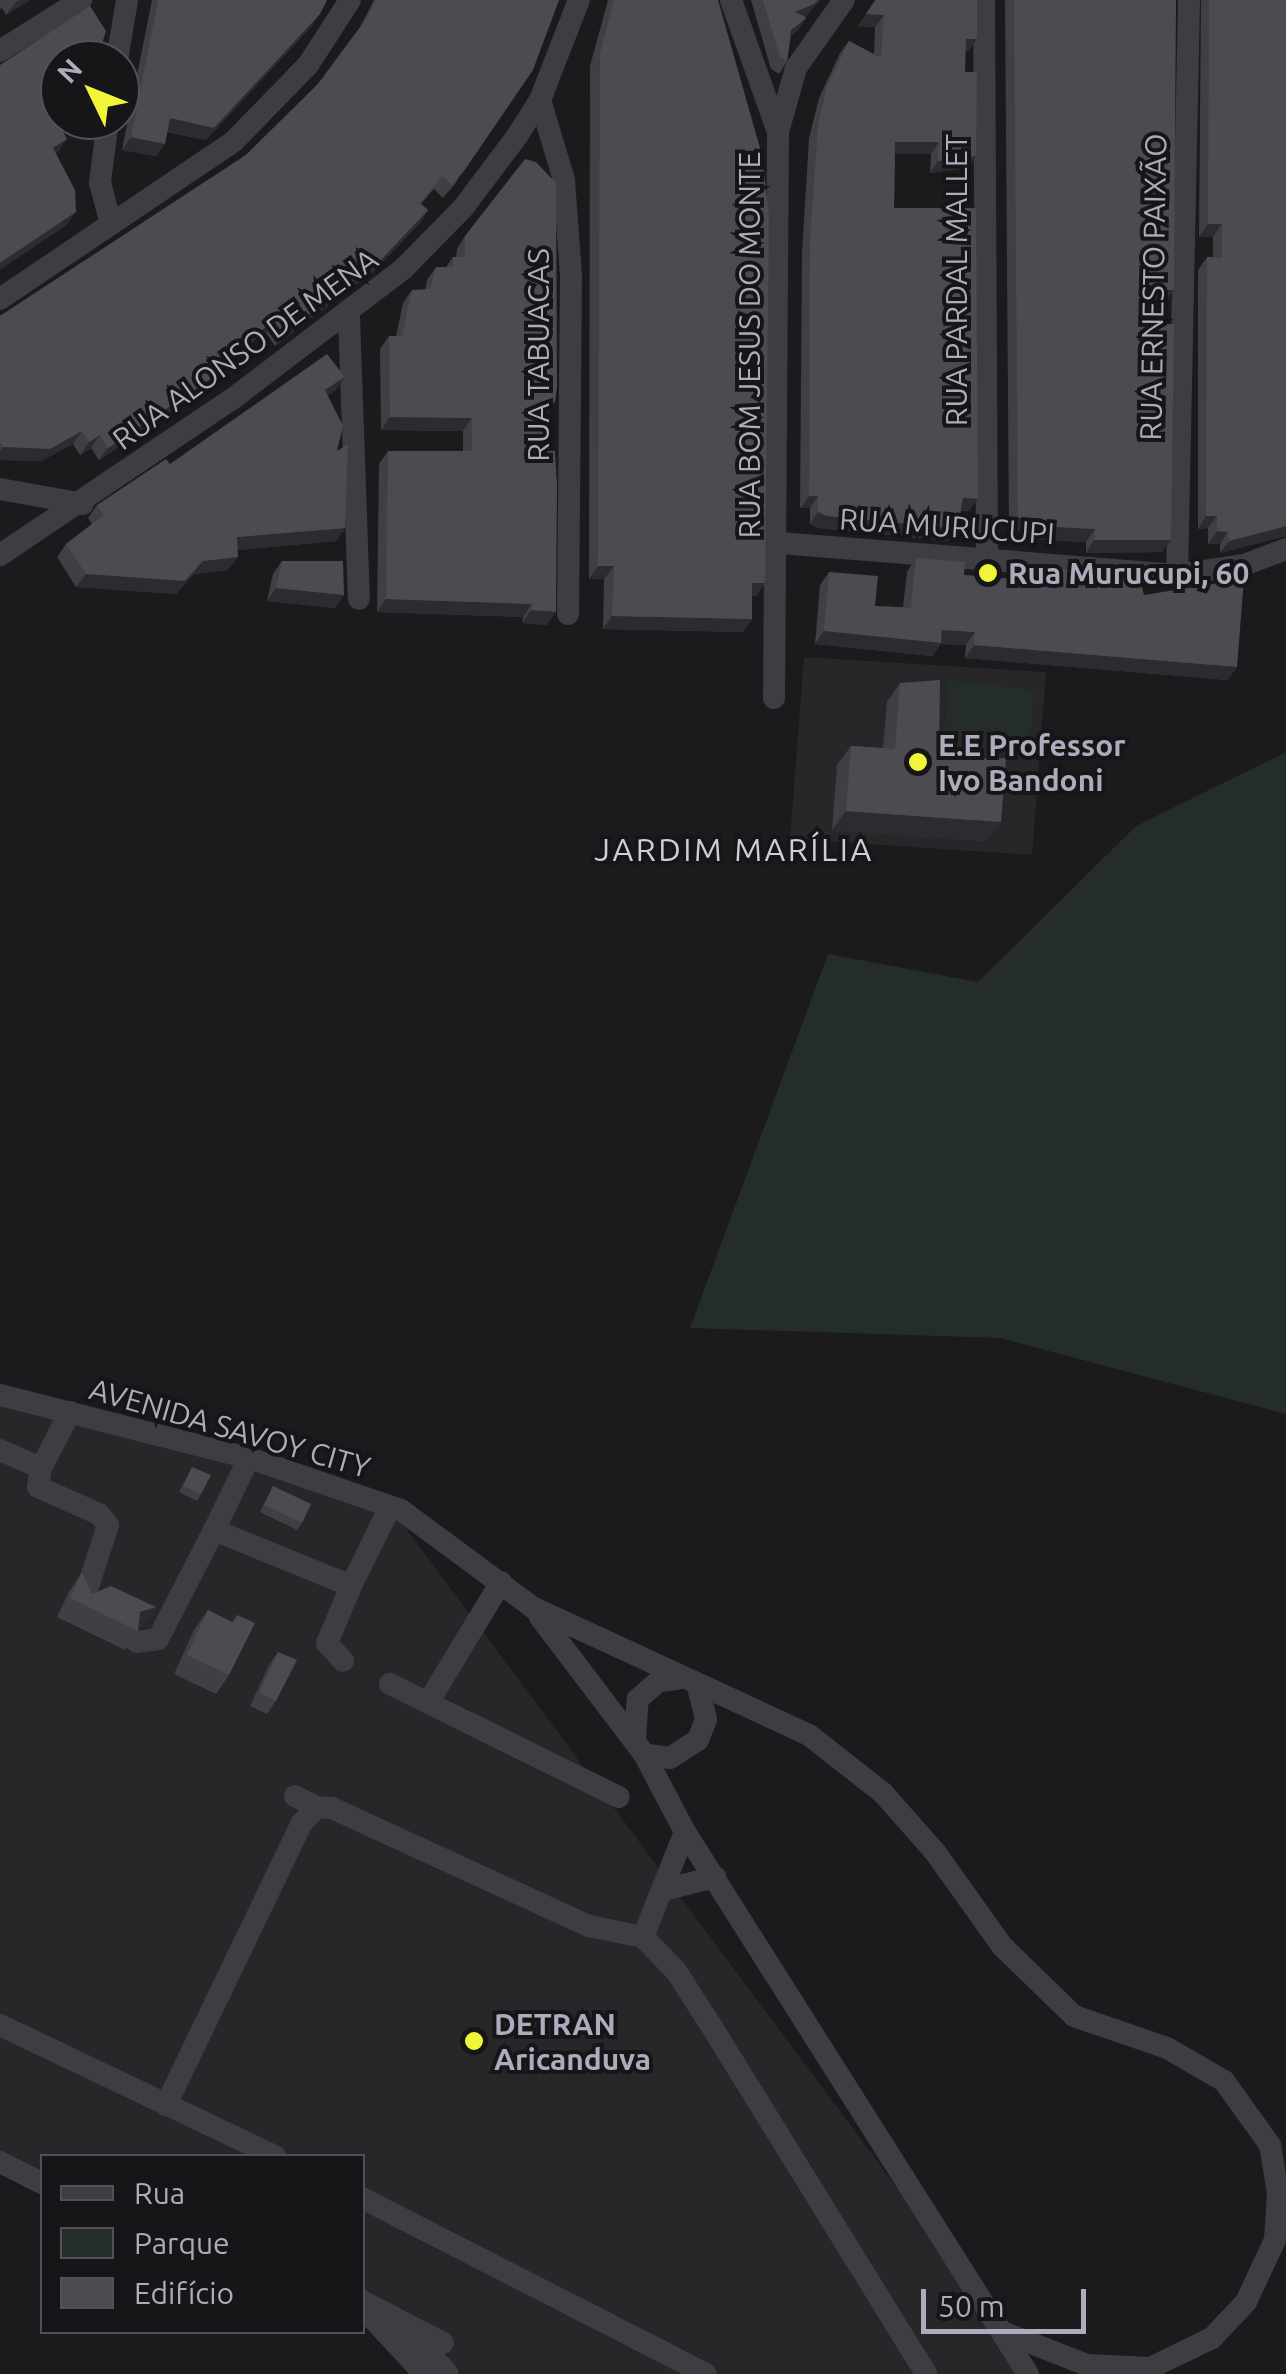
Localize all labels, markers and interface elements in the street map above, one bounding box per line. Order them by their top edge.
north arrow [40,40,140,140]
text: N [51,52,88,89]
street label: RUA ERNESTO PAIXÃO [1132,133,1174,441]
street label: RUA PARDAL MALLET [938,134,974,426]
street label: RUA BOM JESUS DO MONTE [731,152,767,538]
street label: RUA ALONSO DE MENA [106,241,384,457]
street label: RUA TABUACAS [520,248,556,462]
street label: RUA MURUCUPI [838,501,1056,551]
place label: Rua Murucupi, 60 [1008,555,1249,591]
marker: Rua Murucupi, 60 [977,562,999,584]
place label: E.E Professor Ivo Bandoni [938,727,1126,798]
marker: E.E Professor Ivo Bandoni [907,751,929,773]
district label: JARDIM MARÍLIA [594,830,874,868]
street label: AVENIDA SAVOY CITY [86,1371,374,1485]
place label: DETRAN Aricanduva [494,2006,651,2076]
marker: DETRAN Aricanduva [463,2030,485,2052]
legend [40,2154,365,2334]
text: Rua [134,2176,185,2210]
text: Parque [134,2226,230,2260]
scale bar [926,2269,1091,2331]
text: Edifício [134,2276,234,2310]
text: 50 m [938,2289,1005,2323]

